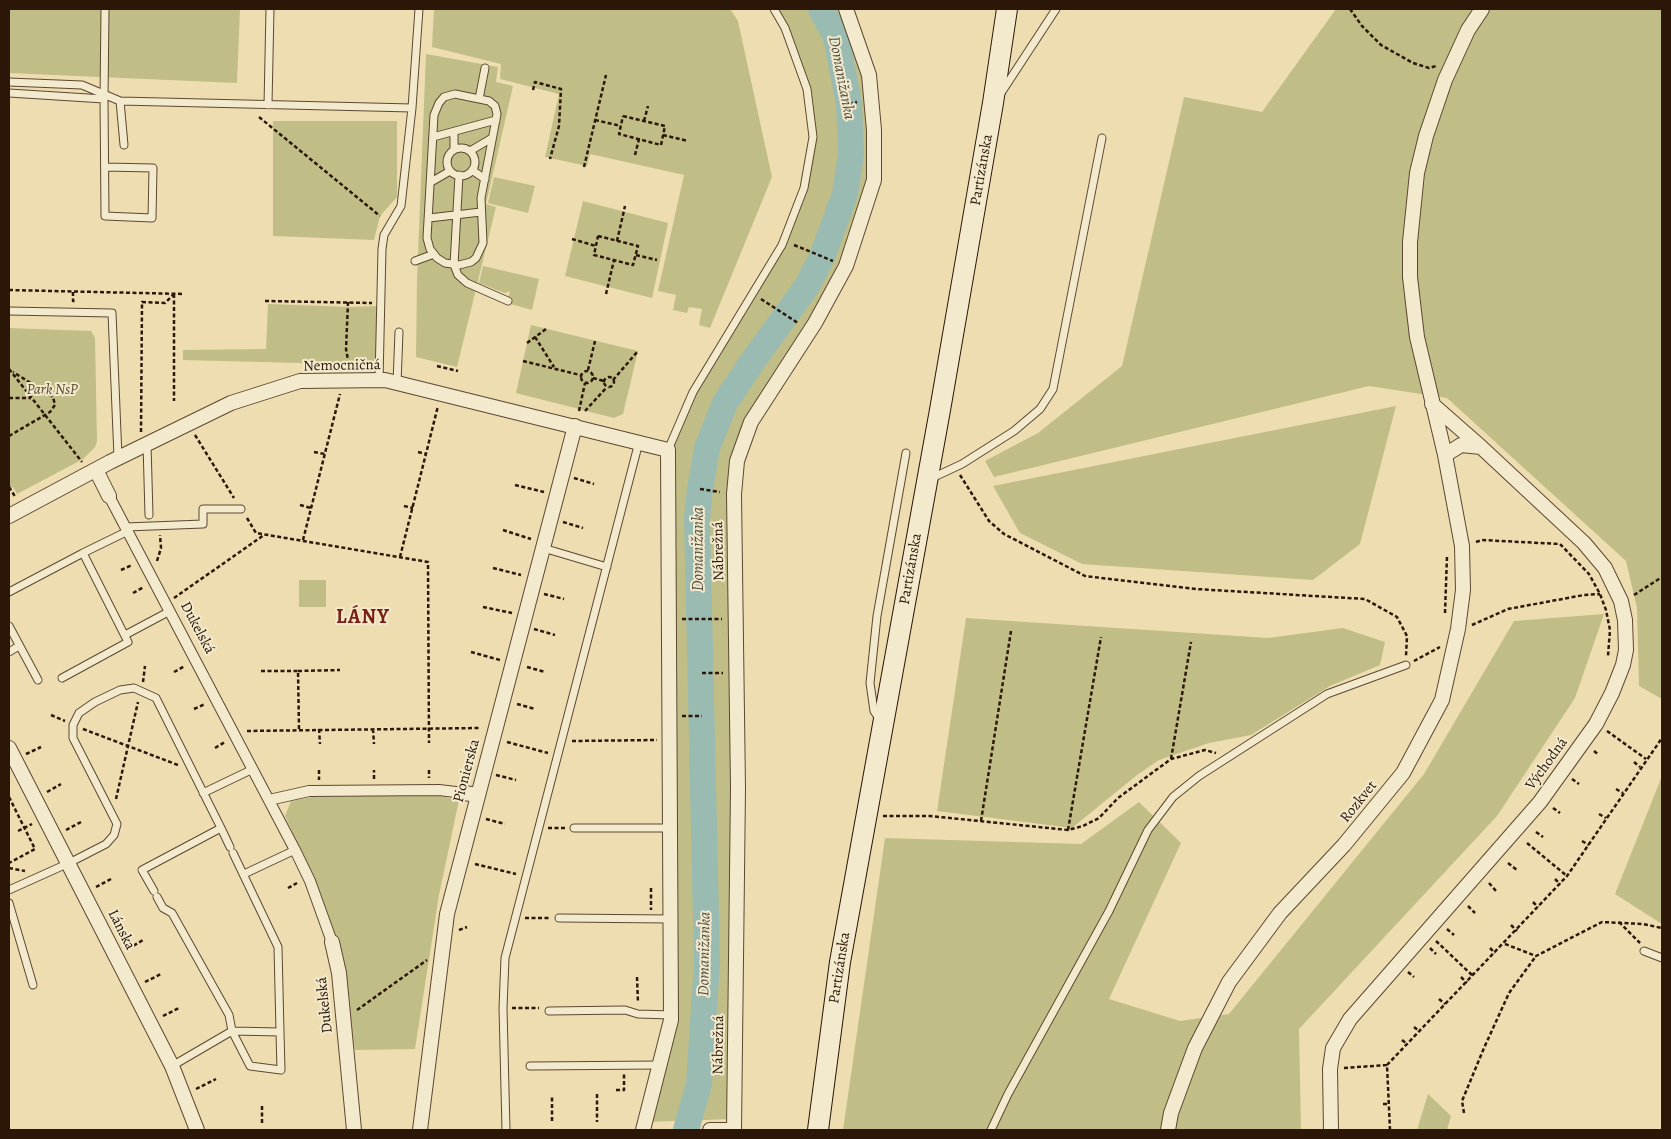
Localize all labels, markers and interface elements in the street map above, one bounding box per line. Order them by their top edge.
water label: Domanižanka [824,35,858,121]
street label: Partizánska [967,133,997,207]
street label: Nemocničná [303,356,381,376]
park label: Park NsP [26,381,78,399]
water label: Domanižanka [689,507,709,591]
street label: Nábrežná [709,521,729,581]
street label: Partizánska [896,532,926,606]
street label: Dukelská [176,599,218,657]
district label: LÁNY [336,606,390,630]
street label: Východná [1522,734,1572,794]
street label: Pionierska [450,737,484,805]
street label: Rozkvet [1337,777,1381,827]
street label: Lánska [103,907,139,953]
water label: Domanižanka [695,912,715,996]
street label: Partizánska [825,931,855,1005]
street label: Dukelská [313,976,337,1034]
street label: Nábrežná [709,1015,729,1075]

